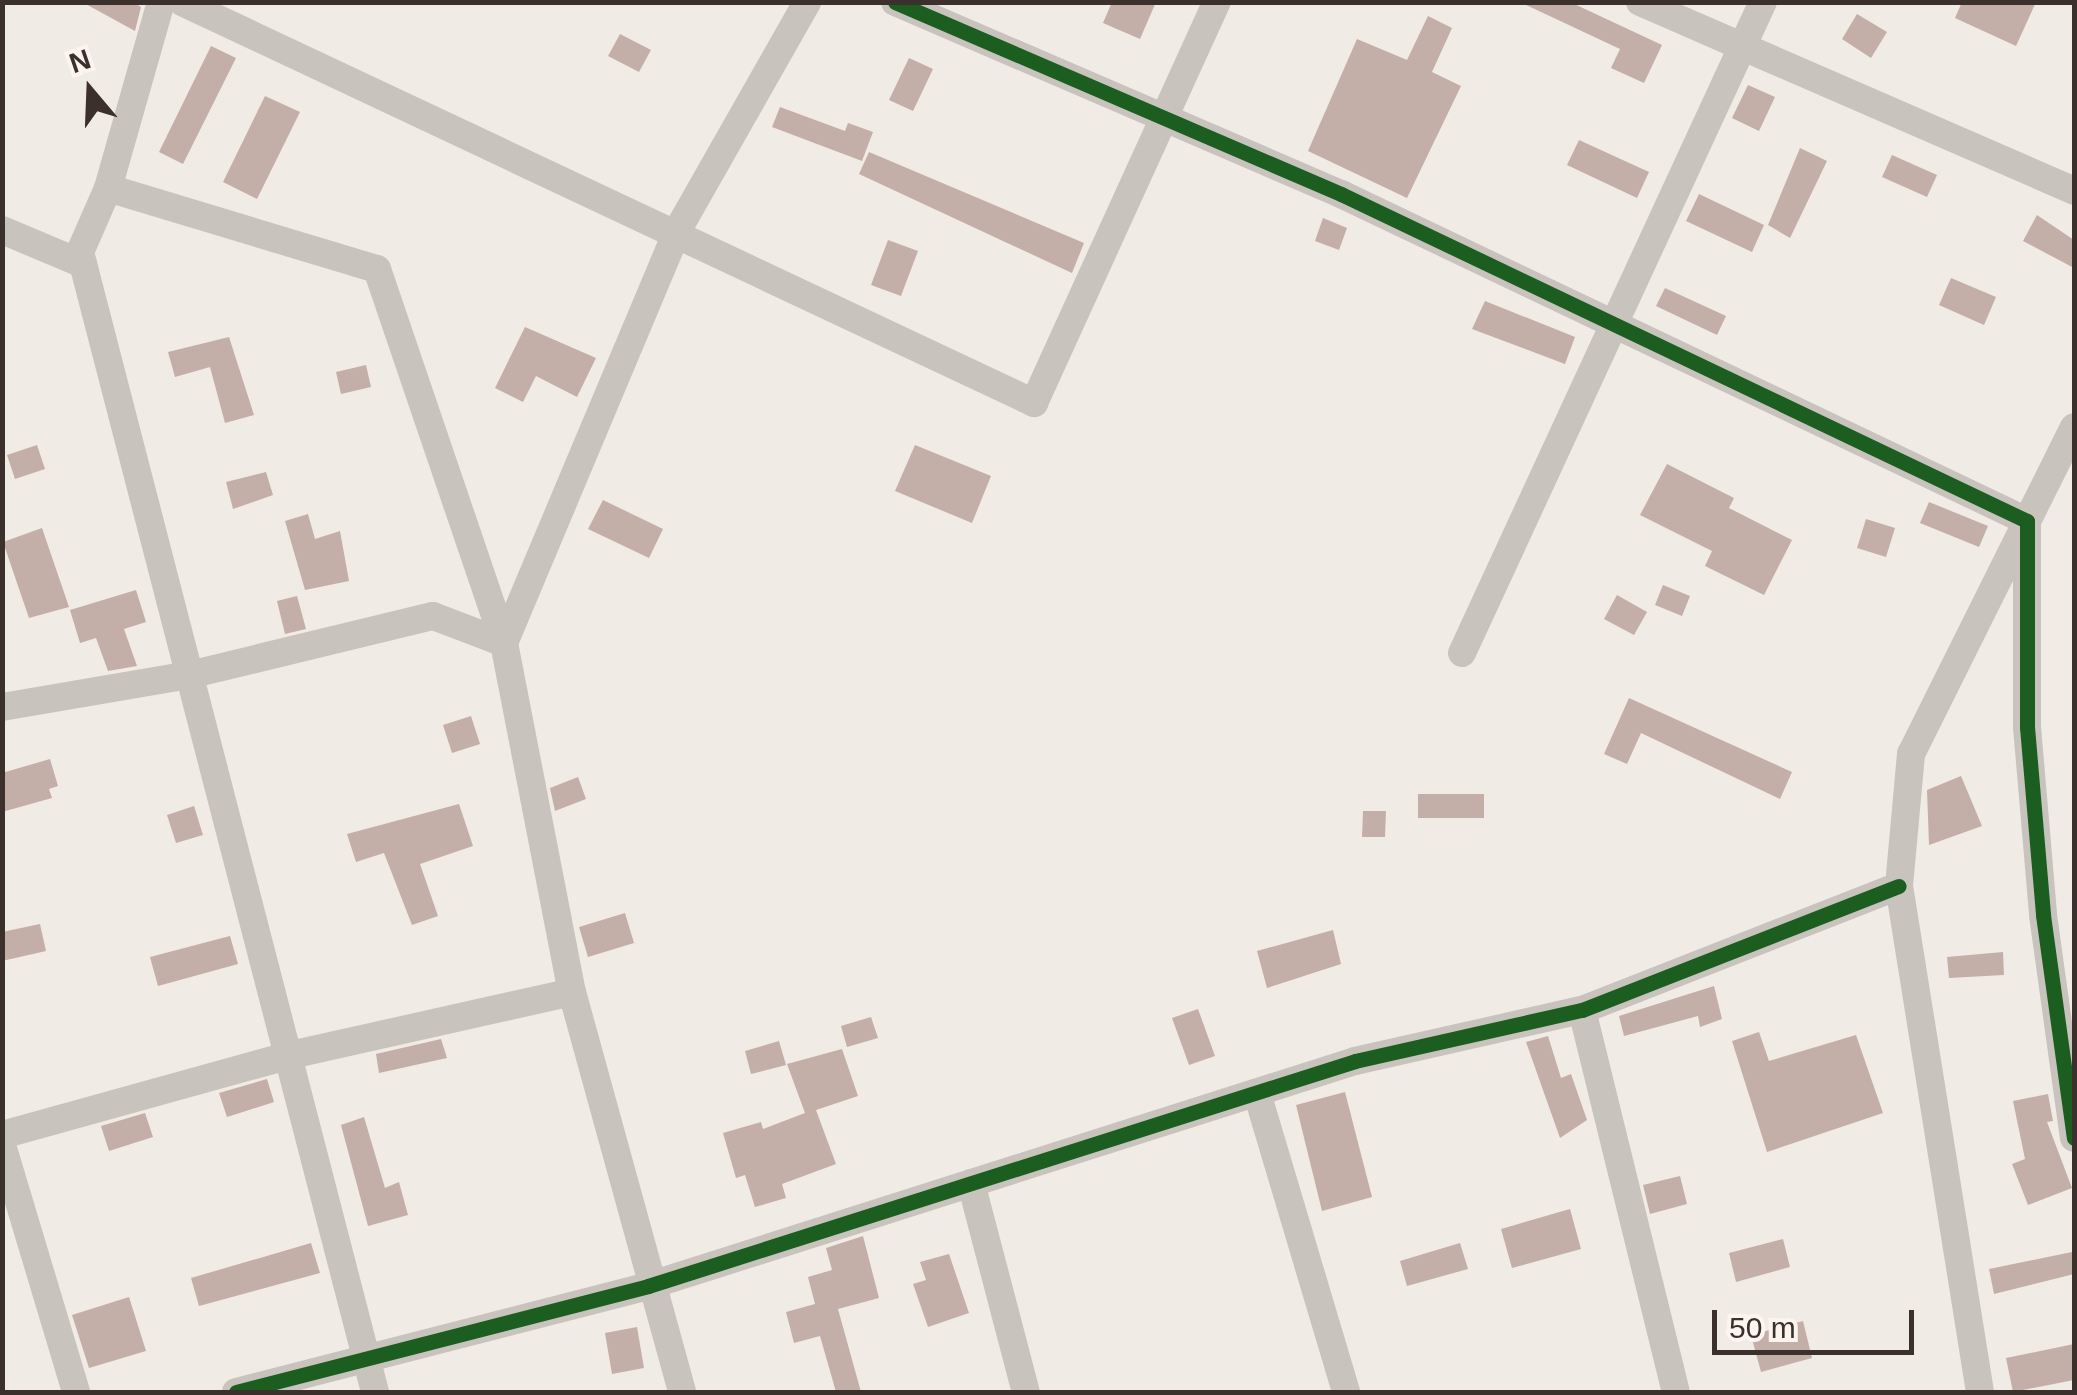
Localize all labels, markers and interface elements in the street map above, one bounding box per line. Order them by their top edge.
north arrow [40,40,140,140]
text: N [65,43,95,79]
scale bar [1717,1290,1920,1352]
text: 50 m [1729,1311,1796,1344]

